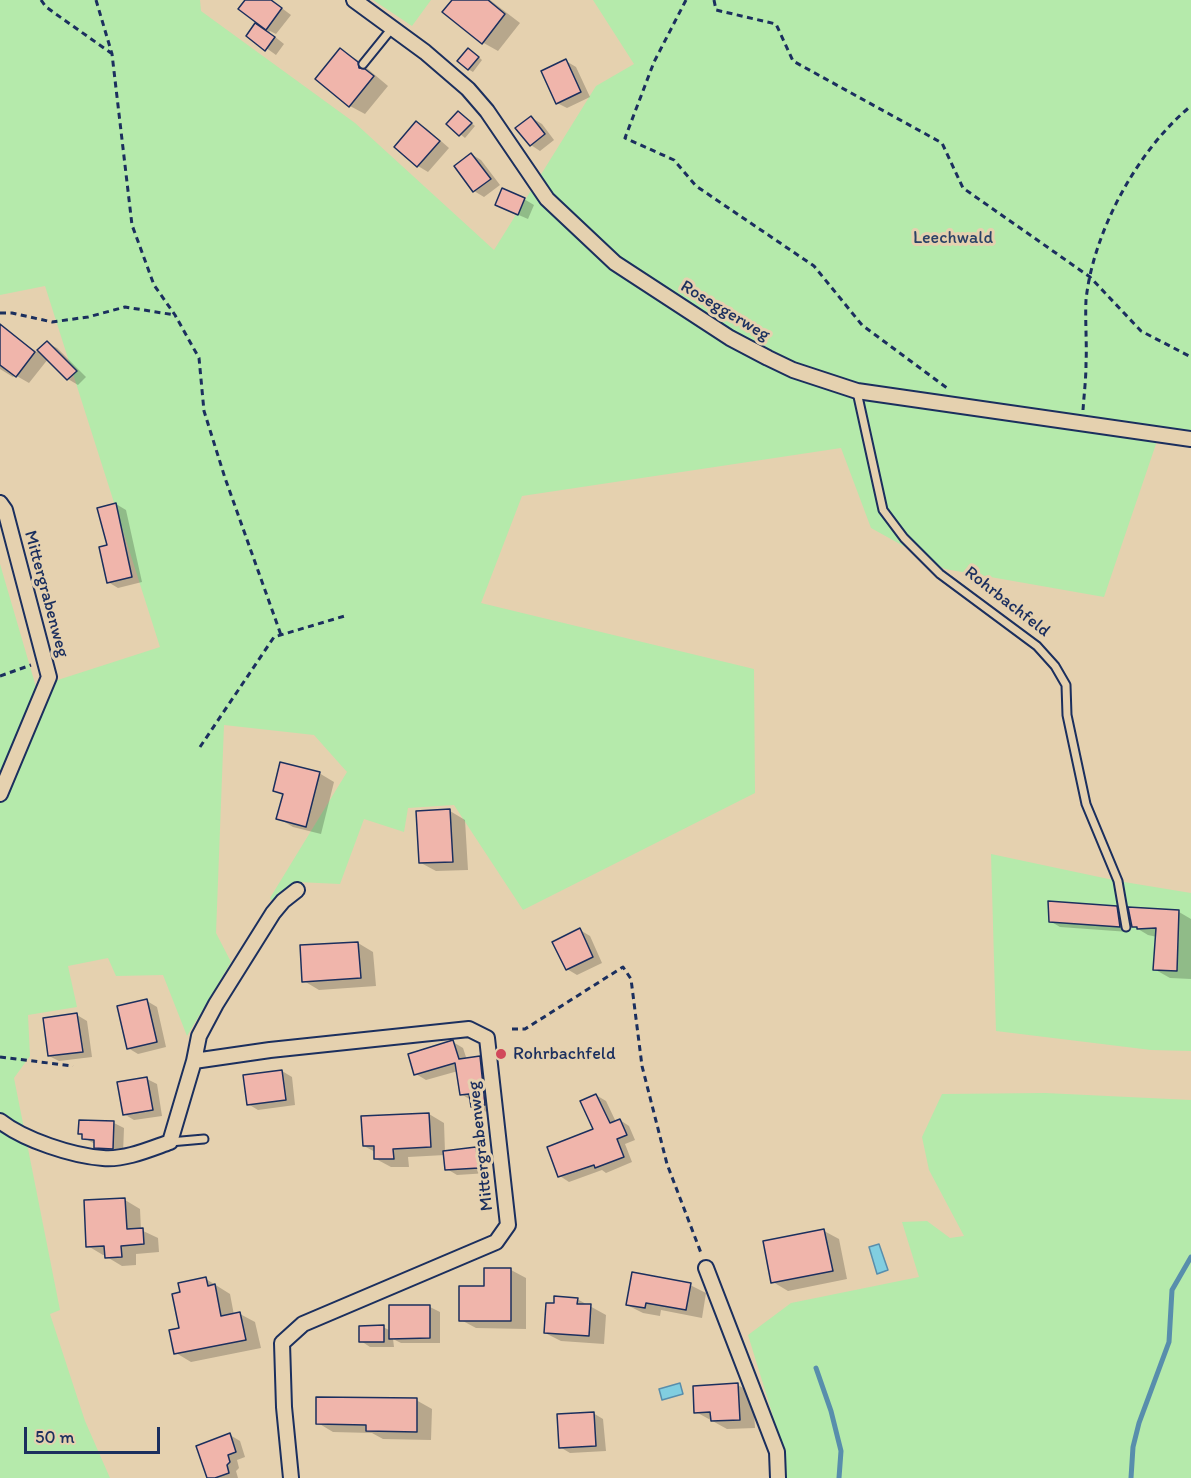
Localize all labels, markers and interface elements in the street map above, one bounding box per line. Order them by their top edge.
park label: Leechwald [913,227,993,249]
street label: Roseggerweg [676,276,774,346]
street label: Mittergrabenweg [19,528,73,660]
street label: Rohrbachfeld [960,562,1054,642]
place label: Rohrbachfeld [513,1043,616,1065]
marker: Rohrbachfeld [494,1047,508,1061]
street label: Mittergrabenweg [463,1080,499,1212]
scale bar [27,1415,164,1453]
text: 50 m [35,1426,75,1448]

